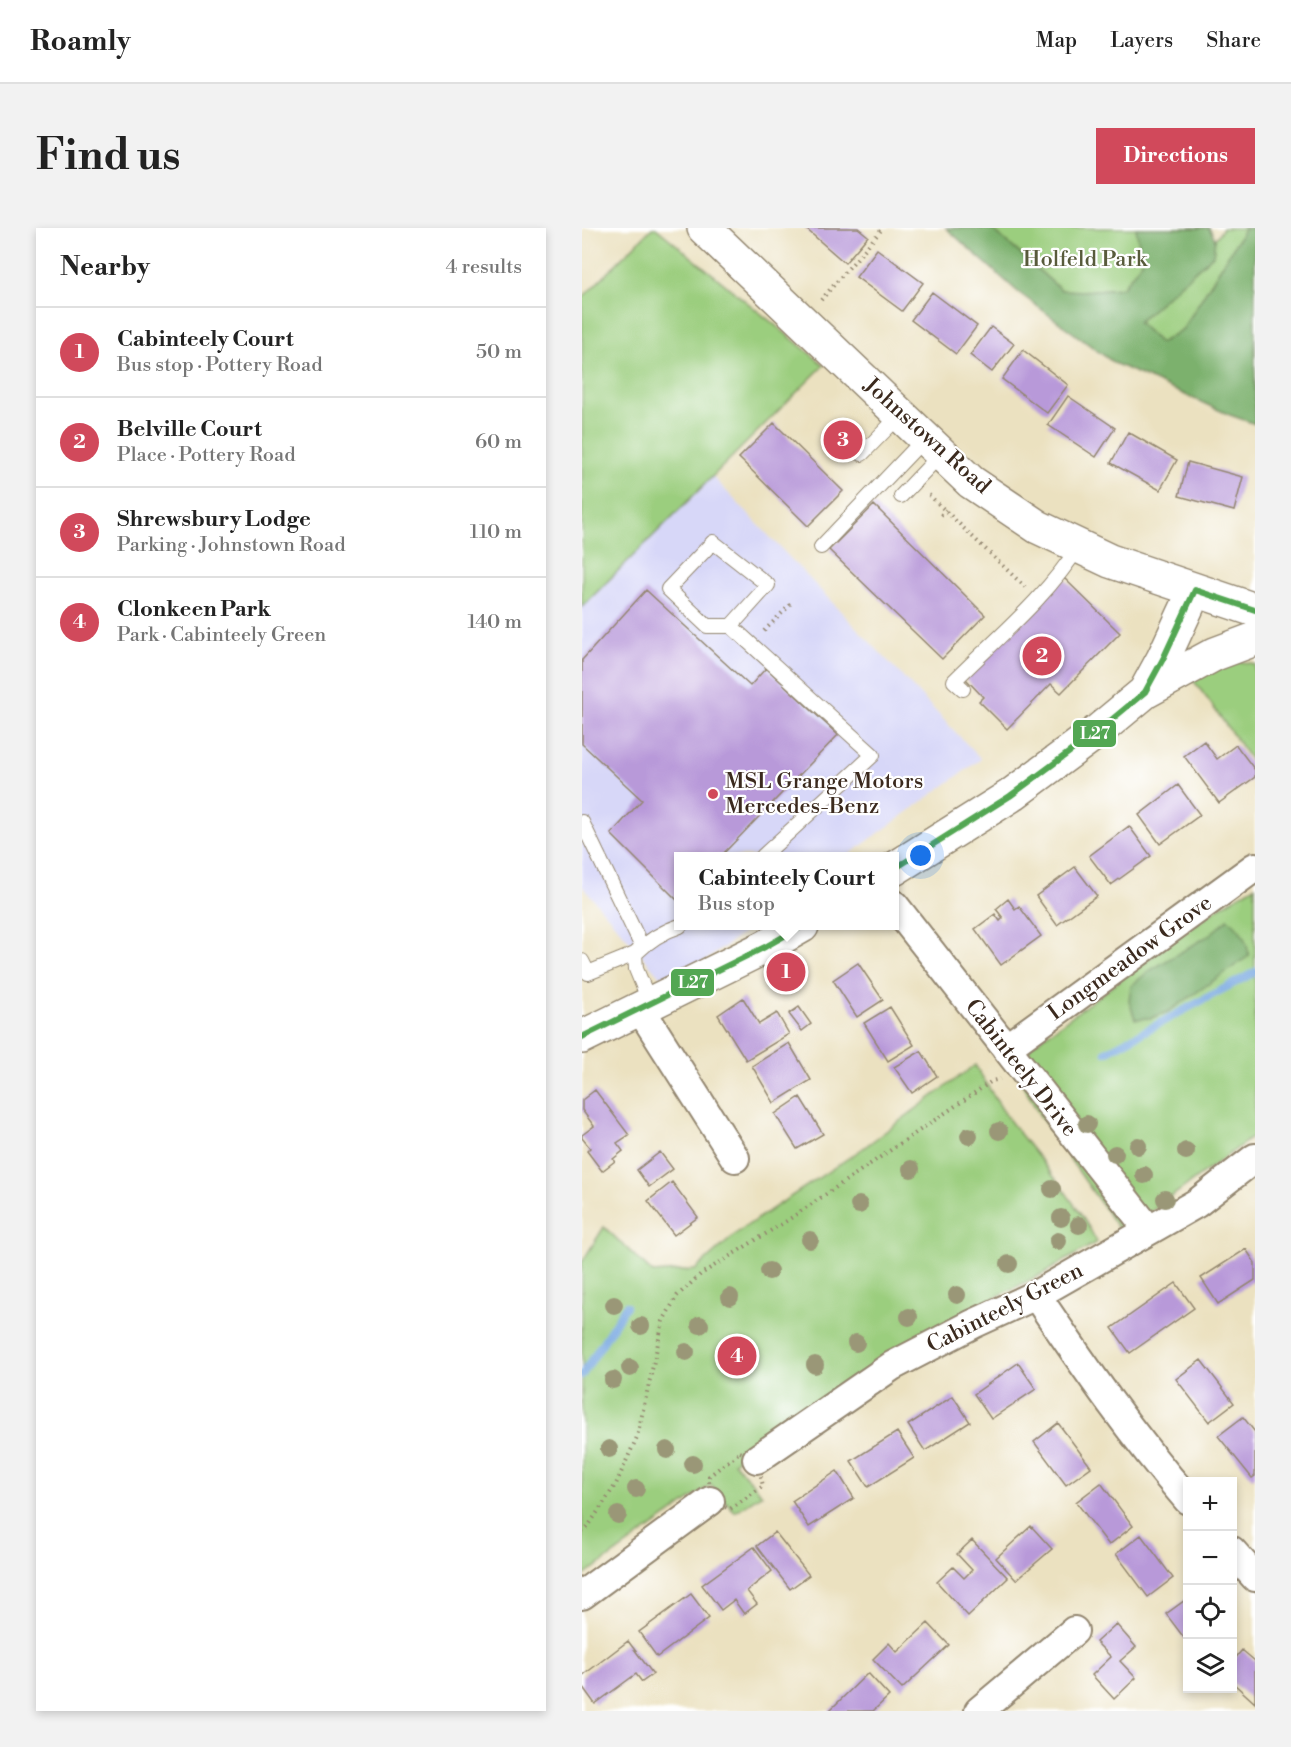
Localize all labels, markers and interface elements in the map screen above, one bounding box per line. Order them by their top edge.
text: Roamly [30,24,131,59]
text: Map [1036,28,1077,54]
text: Layers [1110,28,1173,54]
text: Share [1206,28,1261,54]
button: Directions [1096,128,1255,184]
text: Find us [36,130,180,183]
park label: Holfeld Park [1023,246,1149,273]
text: Nearby [60,251,150,283]
text: 4 results [445,255,522,280]
text: Cabinteely Court [117,326,294,353]
text: 1 [75,340,84,365]
text: 50 m [476,340,522,365]
text: Bus stop · Pottery Road [117,353,323,378]
street label: Johnstown Road [857,371,996,500]
text: Belville Court [117,416,262,443]
pin: 3 [824,418,862,462]
text: 2 [73,430,86,455]
text: 60 m [475,430,522,455]
text: Place · Pottery Road [117,443,296,468]
text: Shrewsbury Lodge [117,506,311,533]
text: 3 [73,520,86,545]
text: 110 m [470,520,522,545]
text: Parking · Johnstown Road [117,533,346,558]
text: Clonkeen Park [117,596,271,623]
text: 4 [73,610,86,635]
text: 140 m [467,610,522,635]
text: Park · Cabinteely Green [117,623,326,648]
pin: 2 [1022,634,1062,678]
line badge: L27 [1072,719,1117,748]
text: L27 [1080,724,1111,744]
place label: MSL Grange Motors Mercedes-Benz [725,768,924,820]
marker: MSL Grange Motors Mercedes-Benz [706,787,720,801]
your location [906,841,935,870]
popup [674,852,899,930]
text: Cabinteely Court [698,865,875,892]
street label: Longmeadow Grove [1043,889,1217,1027]
text: Bus stop [698,892,775,917]
pin: 1 [766,950,806,994]
line badge: L27 [670,968,715,997]
text: L27 [678,973,709,993]
street label: Cabinteely Drive [959,994,1083,1142]
street label: Cabinteely Green [922,1257,1088,1359]
pin: 4 [718,1334,756,1378]
map controls [1183,1477,1237,1693]
button: + [1183,1477,1237,1531]
button: − [1183,1531,1237,1585]
button: locate [1183,1585,1237,1639]
button: layers [1183,1639,1237,1693]

